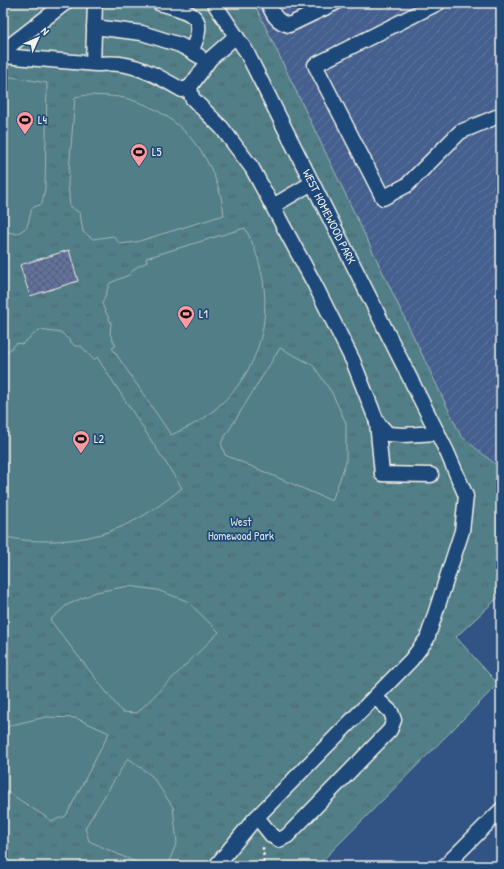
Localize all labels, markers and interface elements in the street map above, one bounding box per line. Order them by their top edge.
north arrow [18,18,58,58]
text: N [38,24,52,38]
sports icon: L4 [15,110,35,135]
place label: L4 [38,111,47,128]
sports icon: L5 [129,142,149,167]
place label: L5 [152,143,162,160]
street label: WEST HOMEWOOD PARK [299,166,361,267]
sports icon: L1 [176,304,196,329]
place label: L1 [199,305,208,322]
sports icon: L2 [71,429,91,454]
place label: L2 [94,430,104,447]
park label: West Homewood Park [208,513,274,544]

